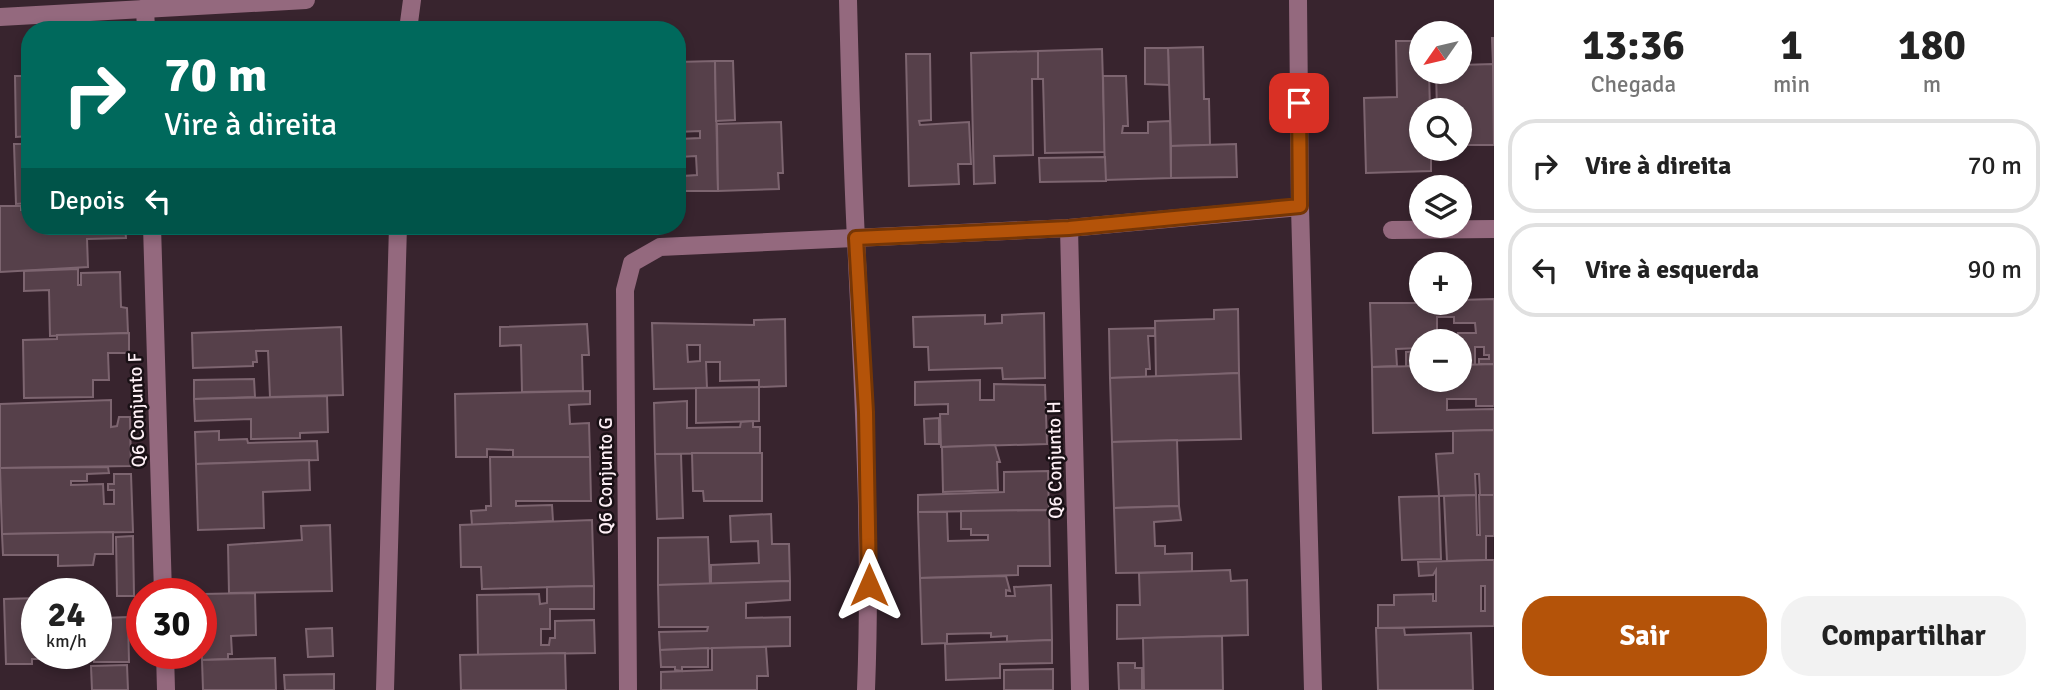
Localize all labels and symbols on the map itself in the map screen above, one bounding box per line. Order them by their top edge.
north arrow [1409,21,1472,84]
pin [1269,73,1329,133]
street label: Q6 Conjunto F [123,352,151,468]
street label: Q6 Conjunto H [1042,401,1068,519]
street label: Q6 Conjunto G [594,417,618,535]
position arrow [832,548,906,622]
speed limit sign: 30 [126,578,217,669]

